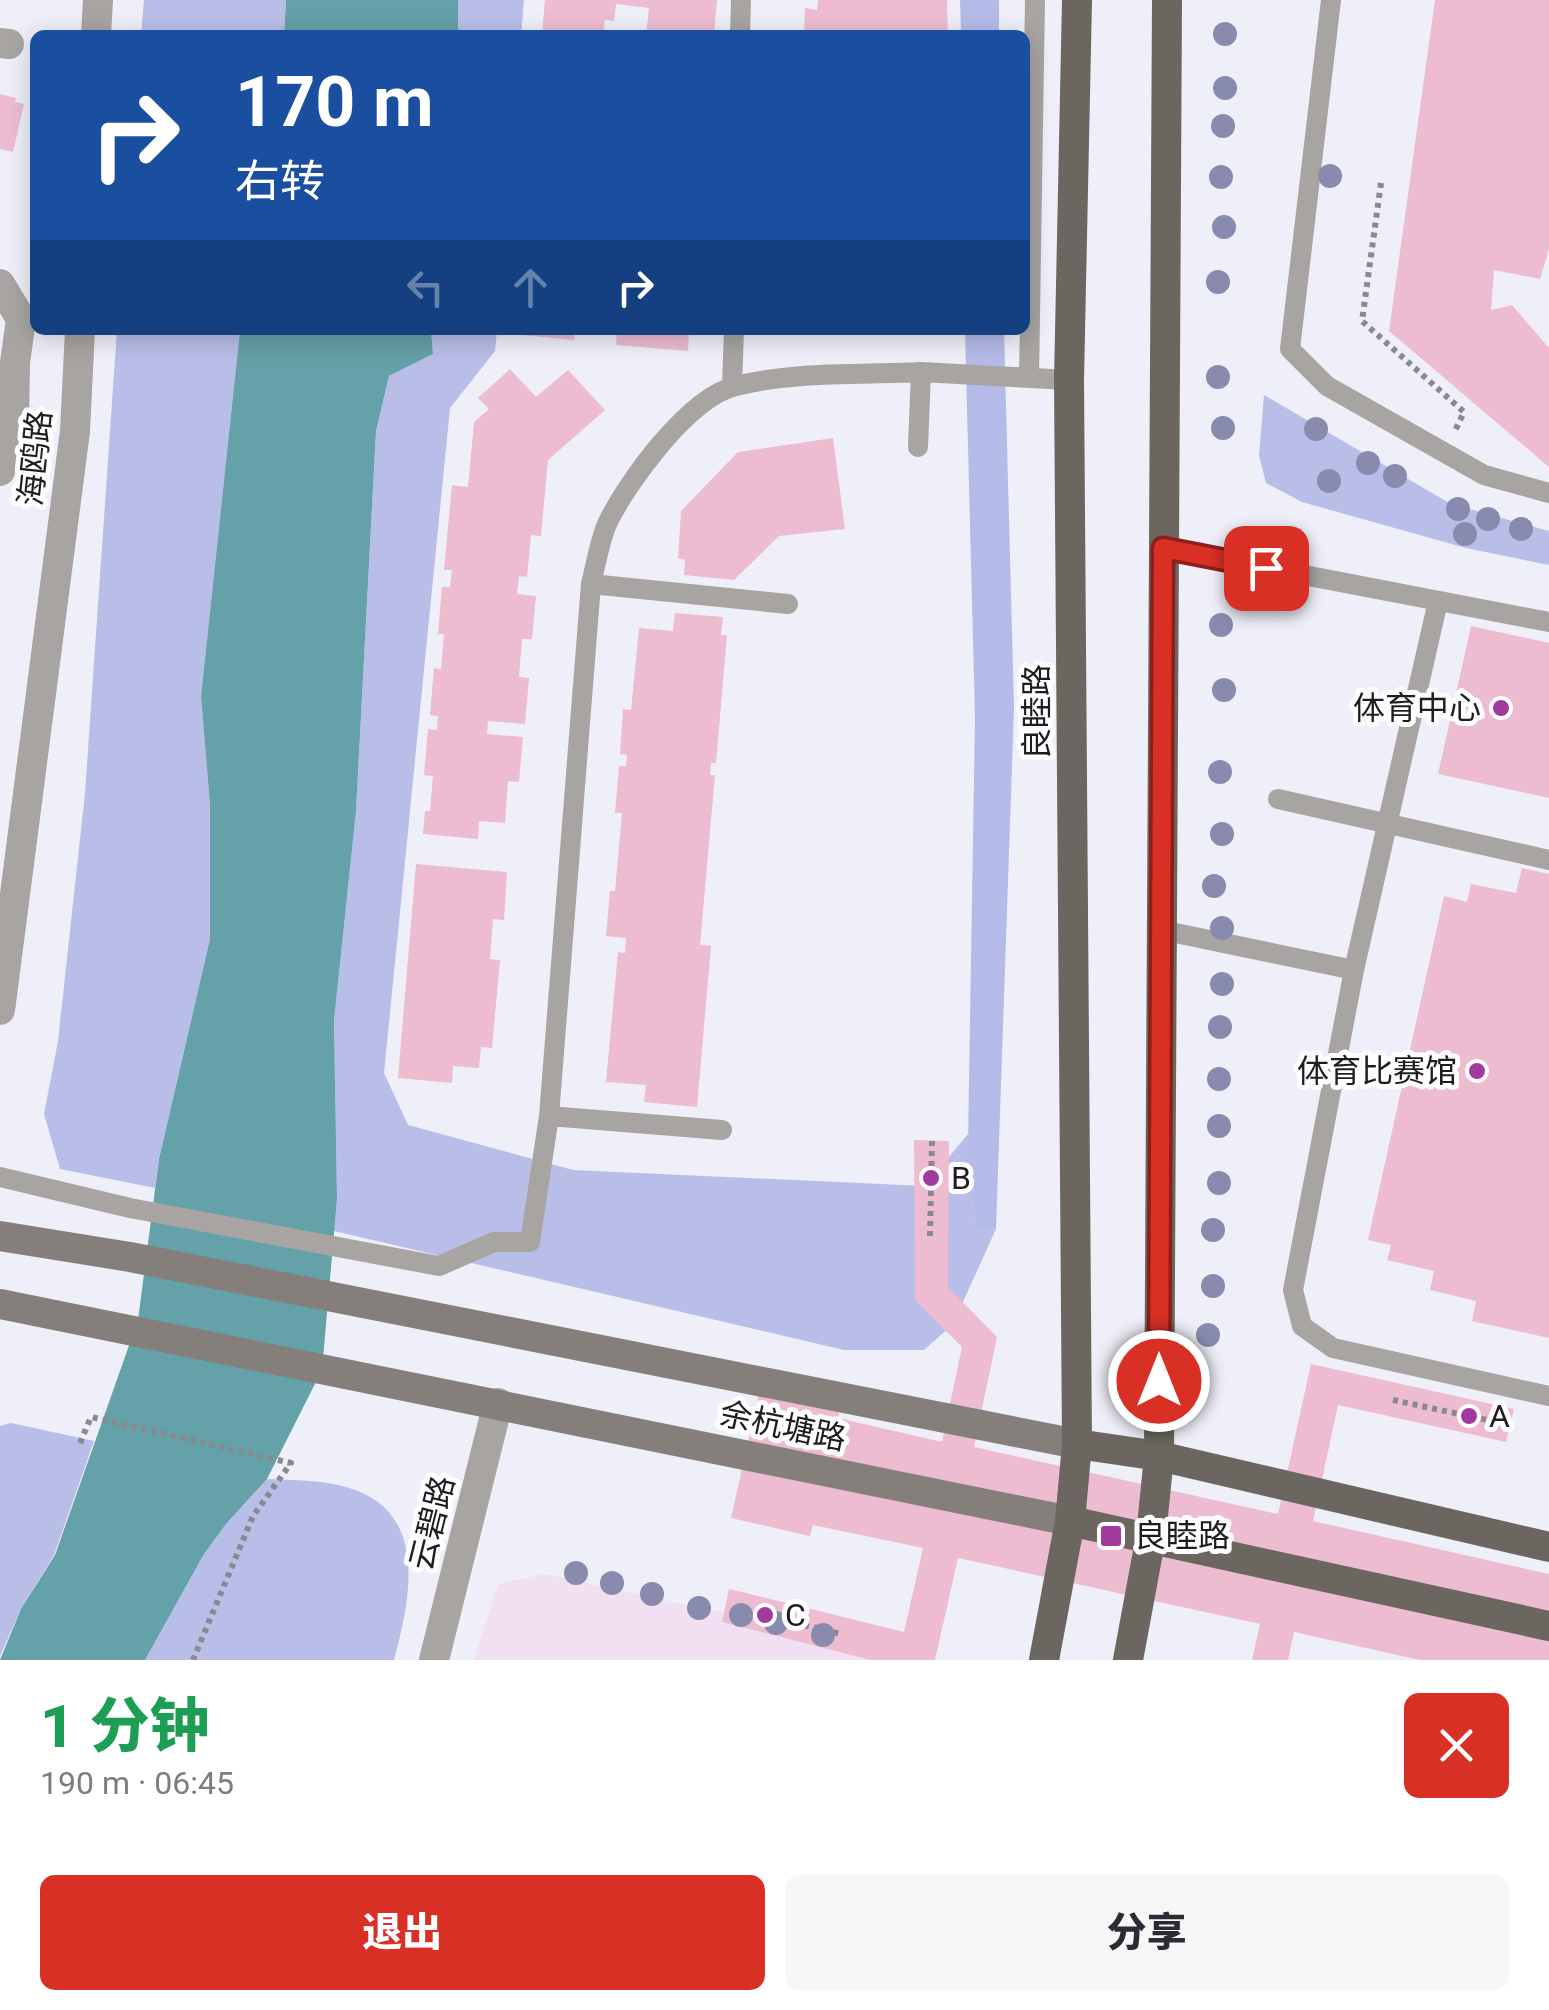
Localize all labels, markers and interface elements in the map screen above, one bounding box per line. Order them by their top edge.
text: 170 m [235,61,434,143]
icon: right [70,70,200,200]
text: 右转 [235,155,325,208]
icon: left [398,260,453,315]
icon: ahead [503,260,558,315]
icon: right [608,260,663,315]
street label: 海鸥路 [11,408,59,508]
pin [1224,526,1309,611]
icon: arrive [1239,541,1294,596]
street label: 良睦路 [1018,664,1056,760]
place label: 体育中心 [1353,689,1481,727]
marker: 体育中心 [1490,697,1512,719]
place label: 体育比赛馆 [1297,1052,1457,1090]
marker: 体育比赛馆 [1466,1060,1488,1082]
place label: B [951,1159,971,1197]
marker: B [920,1167,942,1189]
position arrow [1107,1329,1211,1433]
street label: 余杭塘路 [716,1394,850,1458]
place label: A [1489,1397,1510,1435]
marker: A [1458,1405,1480,1427]
street label: 云碧路 [402,1472,462,1574]
place label: 良睦路 [1134,1517,1230,1555]
marker: 良睦路 [1098,1523,1124,1549]
place label: C [785,1596,806,1634]
marker: C [754,1604,776,1626]
text: 1 分钟 [40,1691,210,1762]
button: close [1404,1693,1509,1798]
text: 190 m · 06:45 [40,1764,234,1802]
button: 退出 [40,1875,765,1990]
button: 分享 [785,1875,1509,1990]

